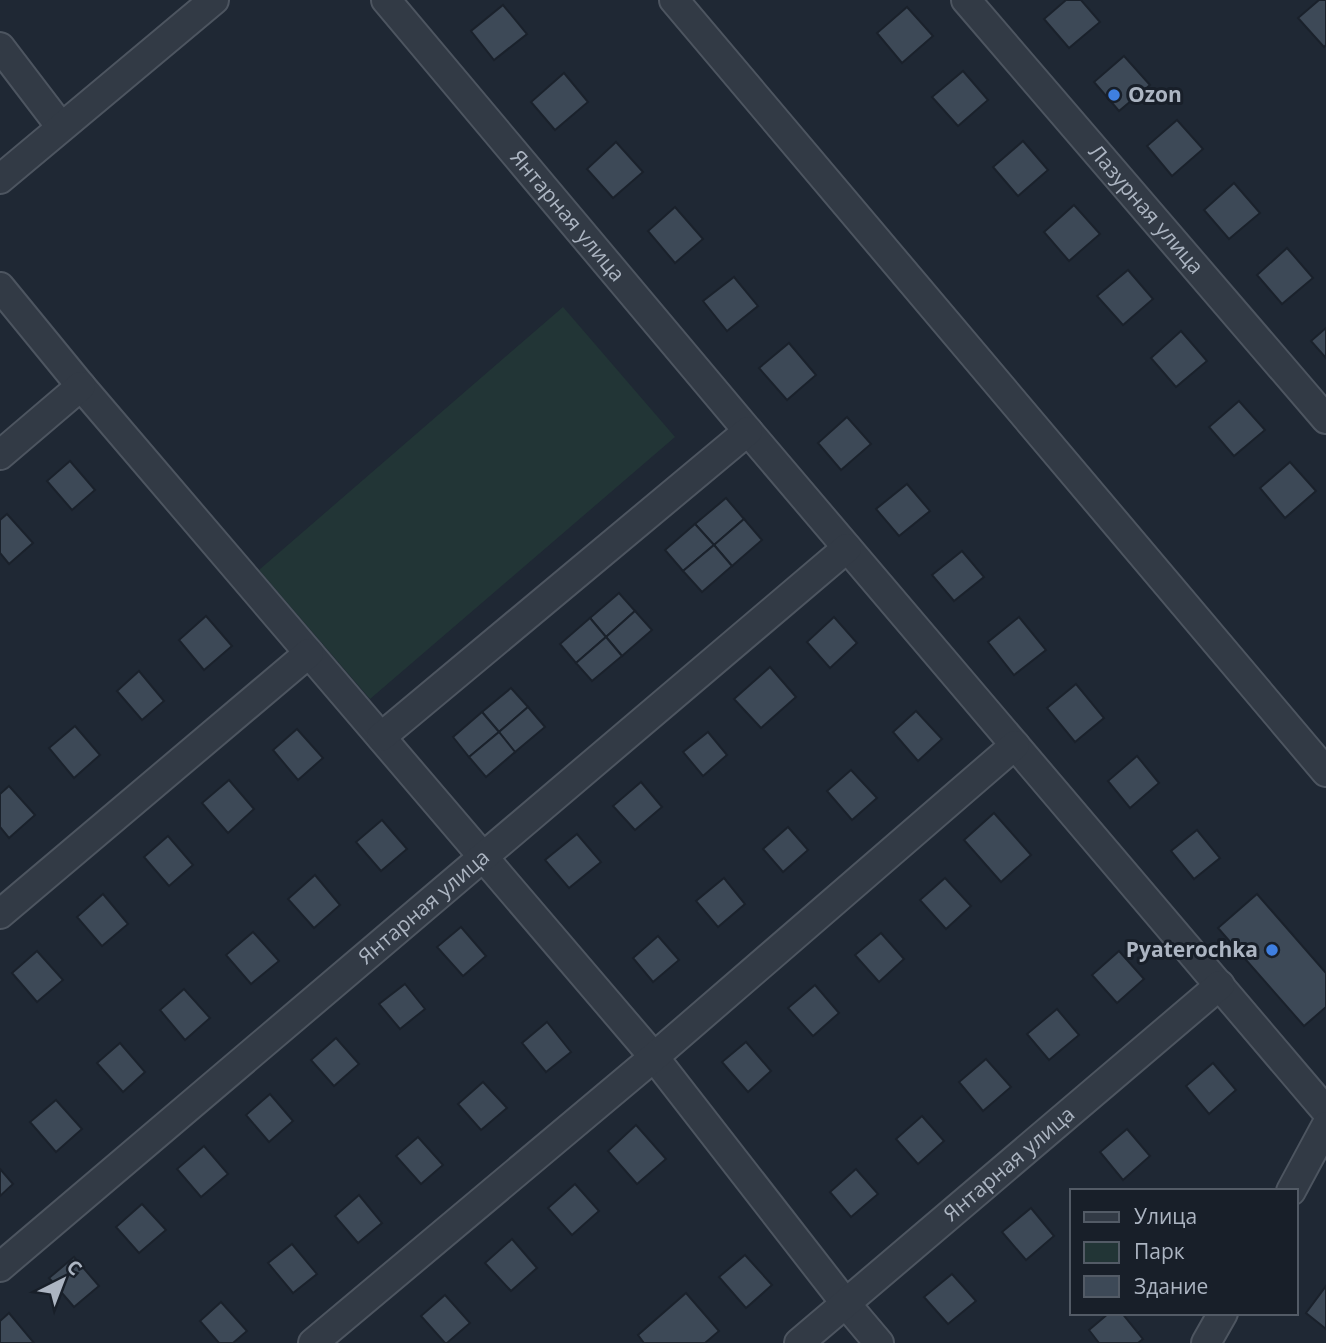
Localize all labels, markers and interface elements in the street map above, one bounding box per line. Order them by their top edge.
place label: Ozon [1128,80,1182,108]
marker: Ozon [1106,87,1122,103]
street label: Лазурная улица [1083,138,1210,280]
street label: Янтарная улица [505,144,632,287]
street label: Янтарная улица [352,843,495,970]
place label: Pyaterochka [1126,935,1258,963]
marker: Pyaterochka [1264,942,1280,958]
street label: Янтарная улица [937,1100,1080,1227]
legend [1070,1189,1298,1315]
text: Улица [1134,1202,1197,1230]
text: Парк [1134,1237,1185,1265]
north arrow [28,1245,98,1315]
text: С [61,1254,88,1281]
text: Здание [1134,1272,1208,1300]

